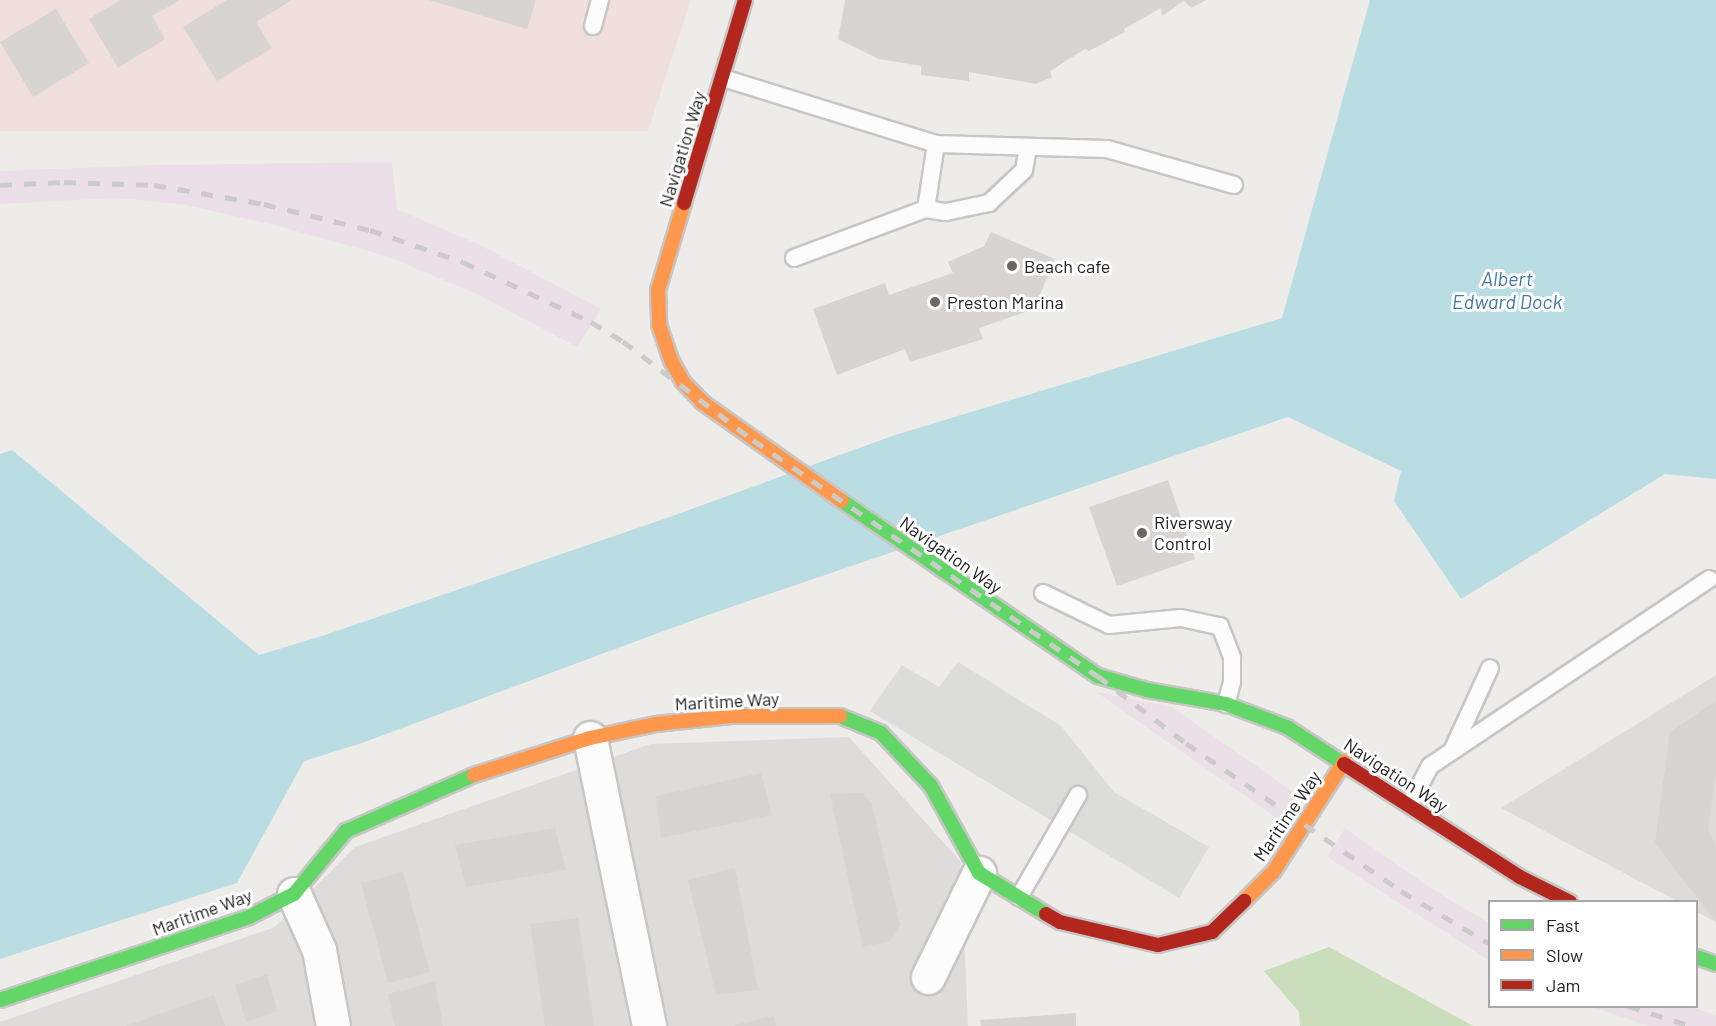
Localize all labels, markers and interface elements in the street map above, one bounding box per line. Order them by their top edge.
street label: Navigation Way [654,89,710,209]
place label: Beach cafe [1024,255,1110,277]
marker: Beach cafe [1005,259,1019,273]
water label: Albert Edward Dock [1452,267,1562,314]
place label: Preston Marina [947,291,1064,313]
marker: Preston Marina [928,295,942,309]
street label: Navigation Way [896,512,1006,598]
place label: Riversway Control [1154,512,1232,554]
marker: Riversway Control [1135,526,1149,540]
street label: Maritime Way [674,687,780,715]
street label: Navigation Way [1340,733,1452,817]
street label: Maritime Way [1249,767,1325,865]
street label: Maritime Way [149,884,255,940]
legend [1488,900,1698,1008]
text: Fast [1546,914,1580,936]
text: Slow [1546,944,1583,966]
text: Jam [1546,974,1580,996]

